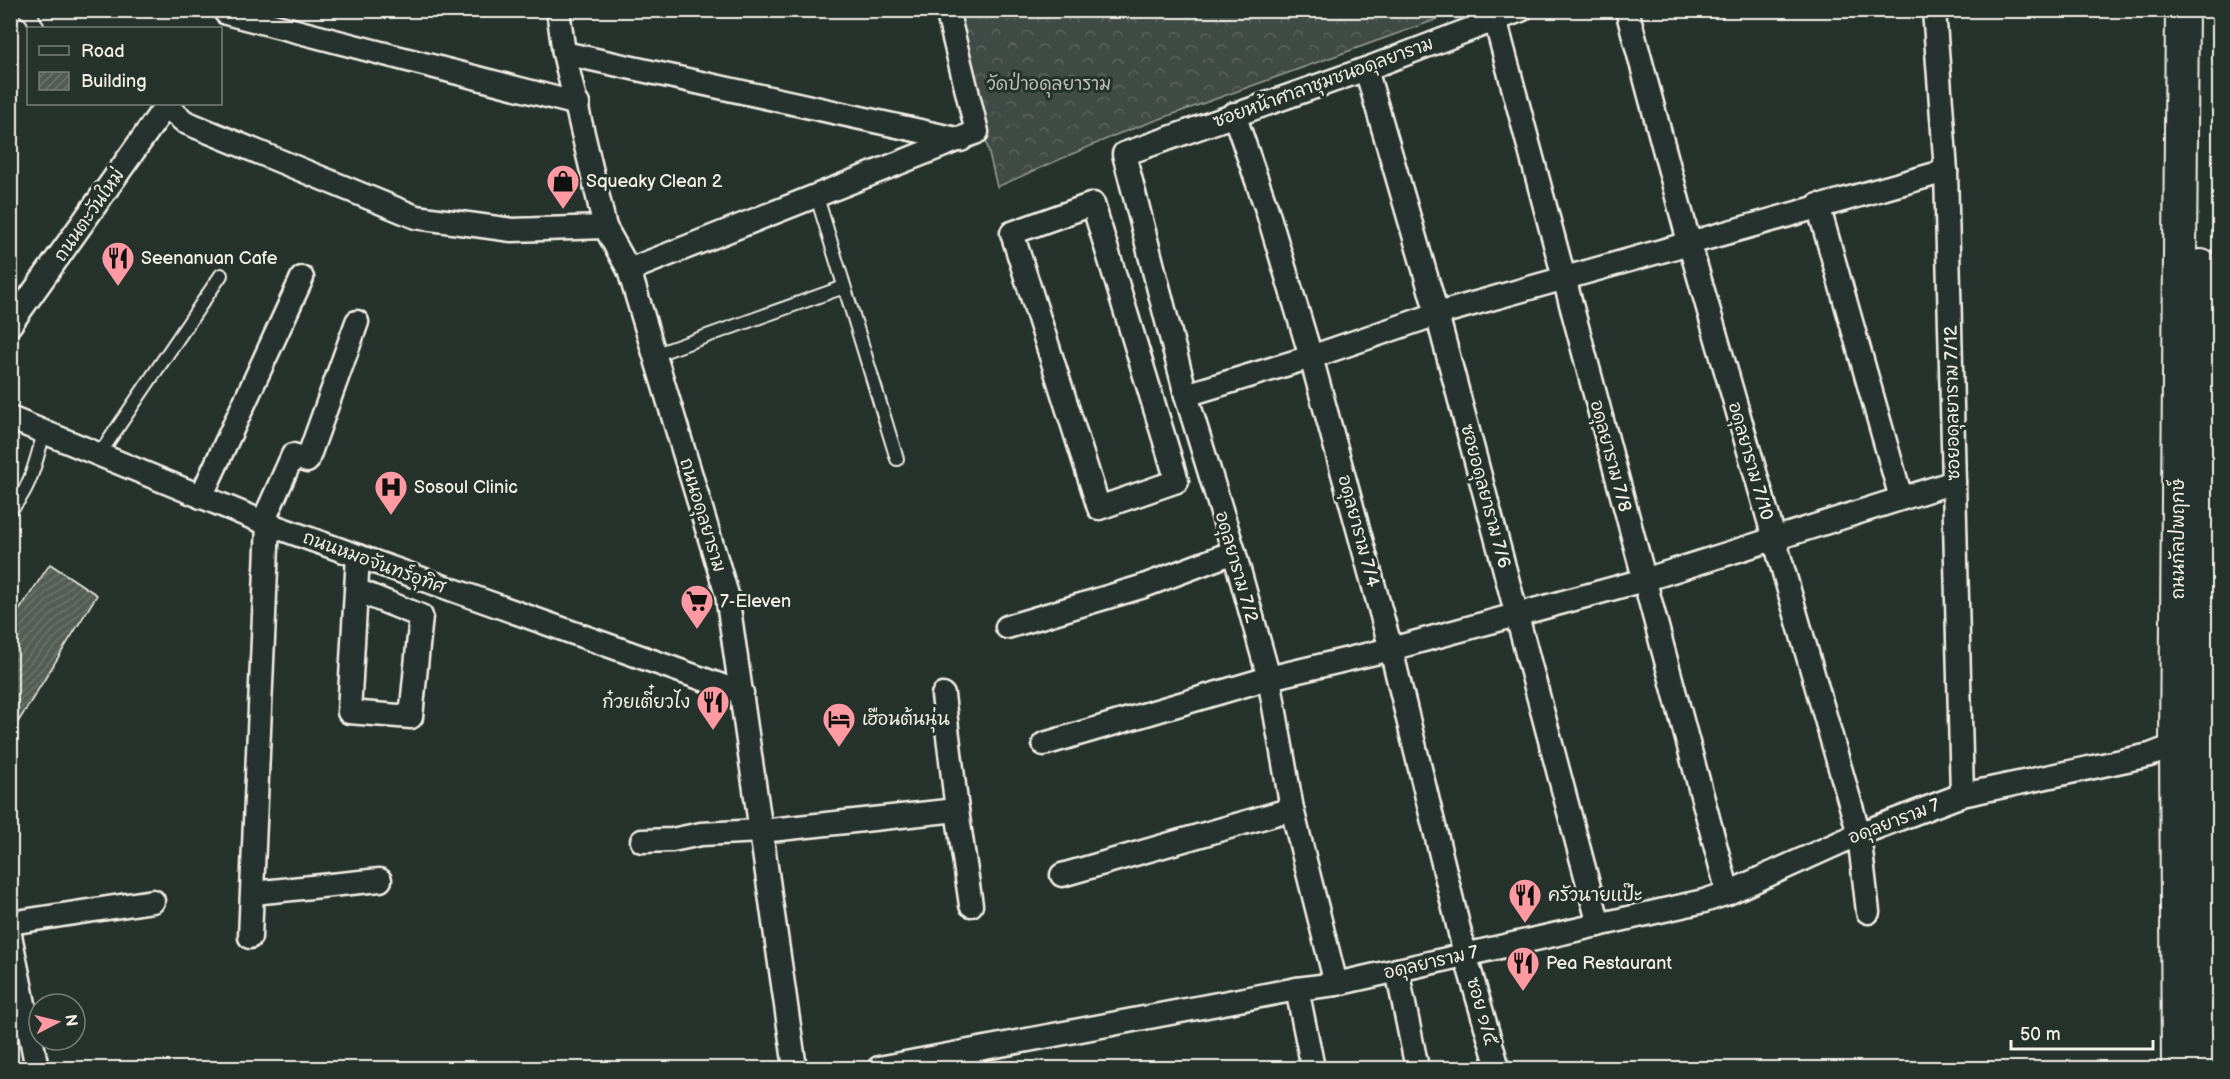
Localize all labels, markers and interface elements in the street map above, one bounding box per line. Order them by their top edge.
legend [27,27,222,105]
street label: ซอยหน้าศาลาชุมชนอดุลยาราม [1209,31,1437,135]
text: Road [81,41,125,62]
text: Building [81,71,147,92]
park label: วัดป่าอดุลยาราม [987,72,1111,98]
street label: ถนนตะวันใหม่ [47,163,129,266]
shop icon: Squeaky Clean 2 [545,163,581,210]
place label: Squeaky Clean 2 [586,171,723,192]
restaurant icon: Seenanuan Cafe [100,240,136,287]
place label: Seenanuan Cafe [141,248,278,269]
street label: ซอยอดุลยาราม 7/12 [1941,325,1967,481]
street label: อดุลยาราม 7/8 [1583,398,1635,515]
street label: อดุลยาราม 7/10 [1721,400,1777,523]
street label: ซอยอดุลยาราม 7/6 [1453,422,1515,571]
street label: ถนนอดุลยาราม [672,456,730,576]
hospital icon: Sosoul Clinic [373,469,409,516]
street label: อดุลยาราม 7/4 [1331,473,1384,590]
place label: Sosoul Clinic [414,477,518,498]
street label: ถนนกัลปพฤกษ์ [2165,479,2190,599]
street label: อดุลยาราม 7/2 [1208,509,1263,626]
street label: ถนนหมอจันทร์อุทิศ [299,524,450,601]
supermarket icon: 7-Eleven [679,583,715,630]
place label: 7-Eleven [720,591,791,612]
place label: ก๋วยเตี๋ยวไง [602,684,690,713]
restaurant icon: ก๋วยเตี๋ยวไง [695,684,731,731]
hotel icon: เฮือนต้นนุ่น [821,701,857,748]
place label: เฮือนต้นนุ่น [862,707,950,733]
street label: อดุลยาราม 7 [1846,794,1944,851]
restaurant icon: ครัวนายแป๊ะ [1507,877,1543,924]
place label: ครัวนายแป๊ะ [1548,882,1643,906]
street label: อดุลยาราม 7 [1382,941,1481,986]
restaurant icon: Pea Restaurant [1505,945,1541,992]
place label: Pea Restaurant [1546,953,1672,974]
street label: ซอย ๑/๕ [1462,975,1501,1048]
north arrow [27,992,87,1052]
text: N [60,1013,81,1027]
scale bar [2011,1013,2154,1051]
text: 50 m [2020,1024,2061,1045]

